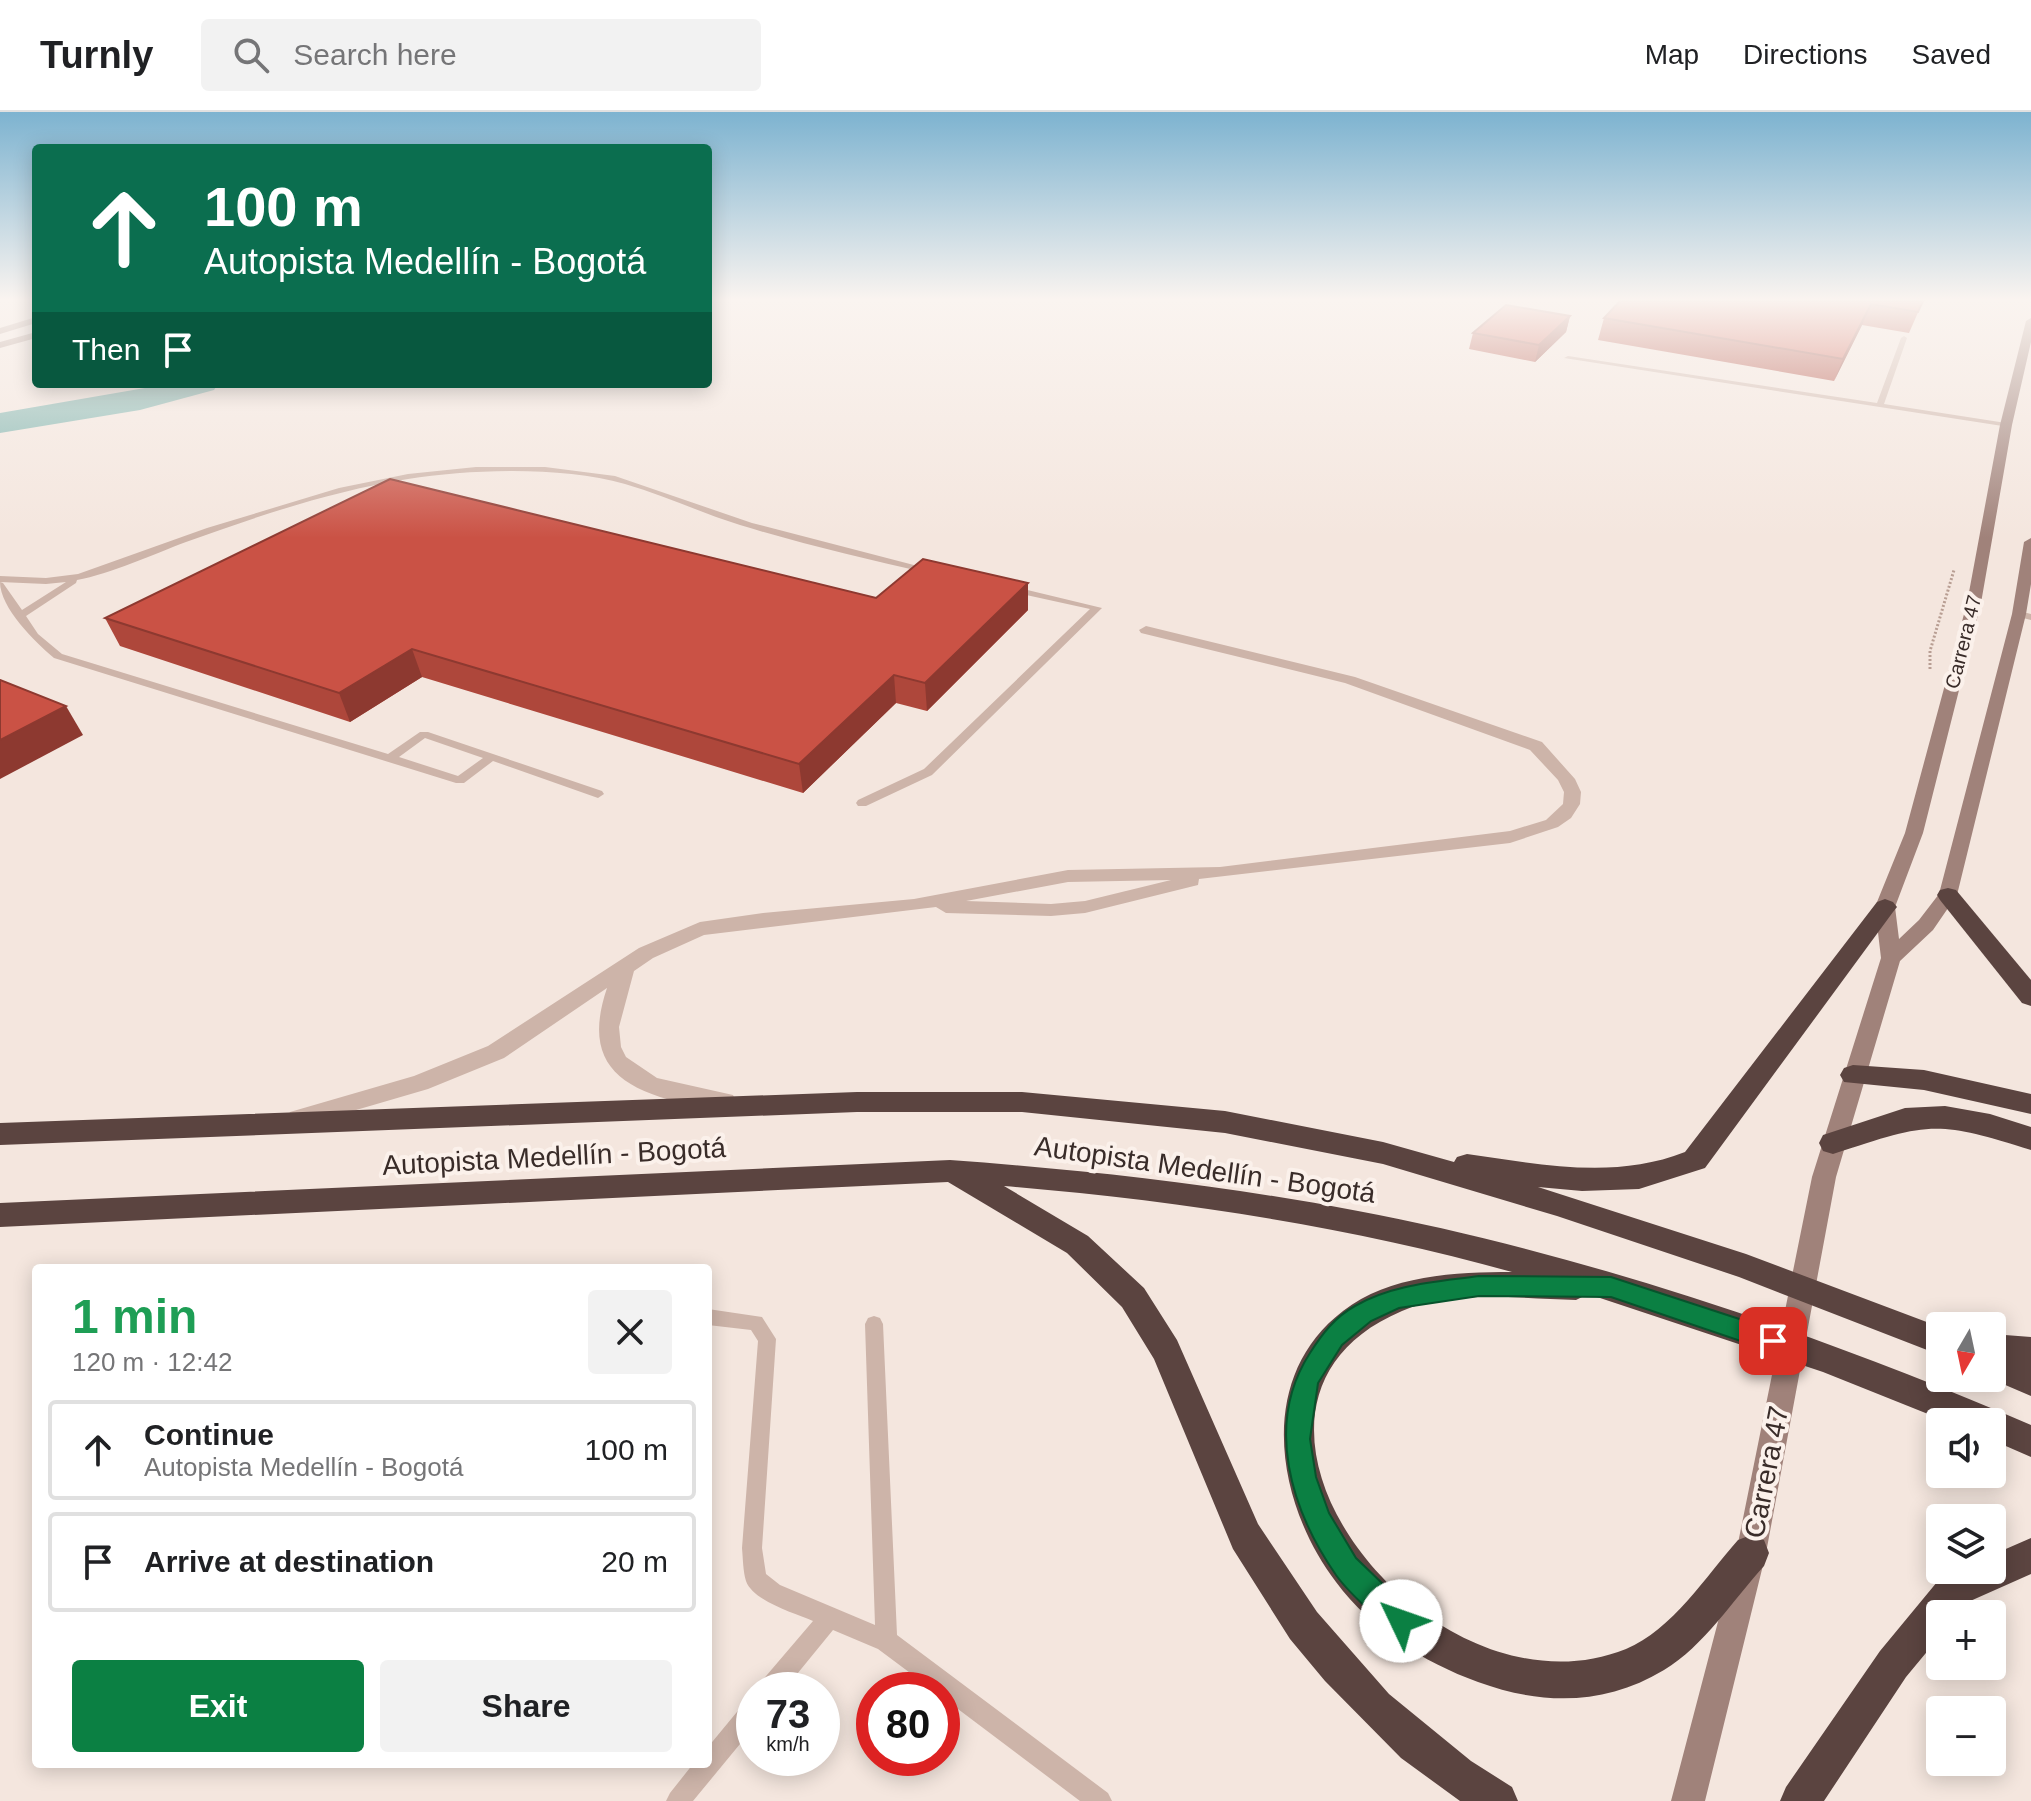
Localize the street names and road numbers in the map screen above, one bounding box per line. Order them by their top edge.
street label: Carrera 47 [1941,593,1985,691]
street label: Autopista Medellín - Bogotá [1032,1130,1378,1209]
street label: Autopista Medellín - Bogotá [381,1132,727,1181]
street label: Carrera 47 [1739,1403,1794,1541]

